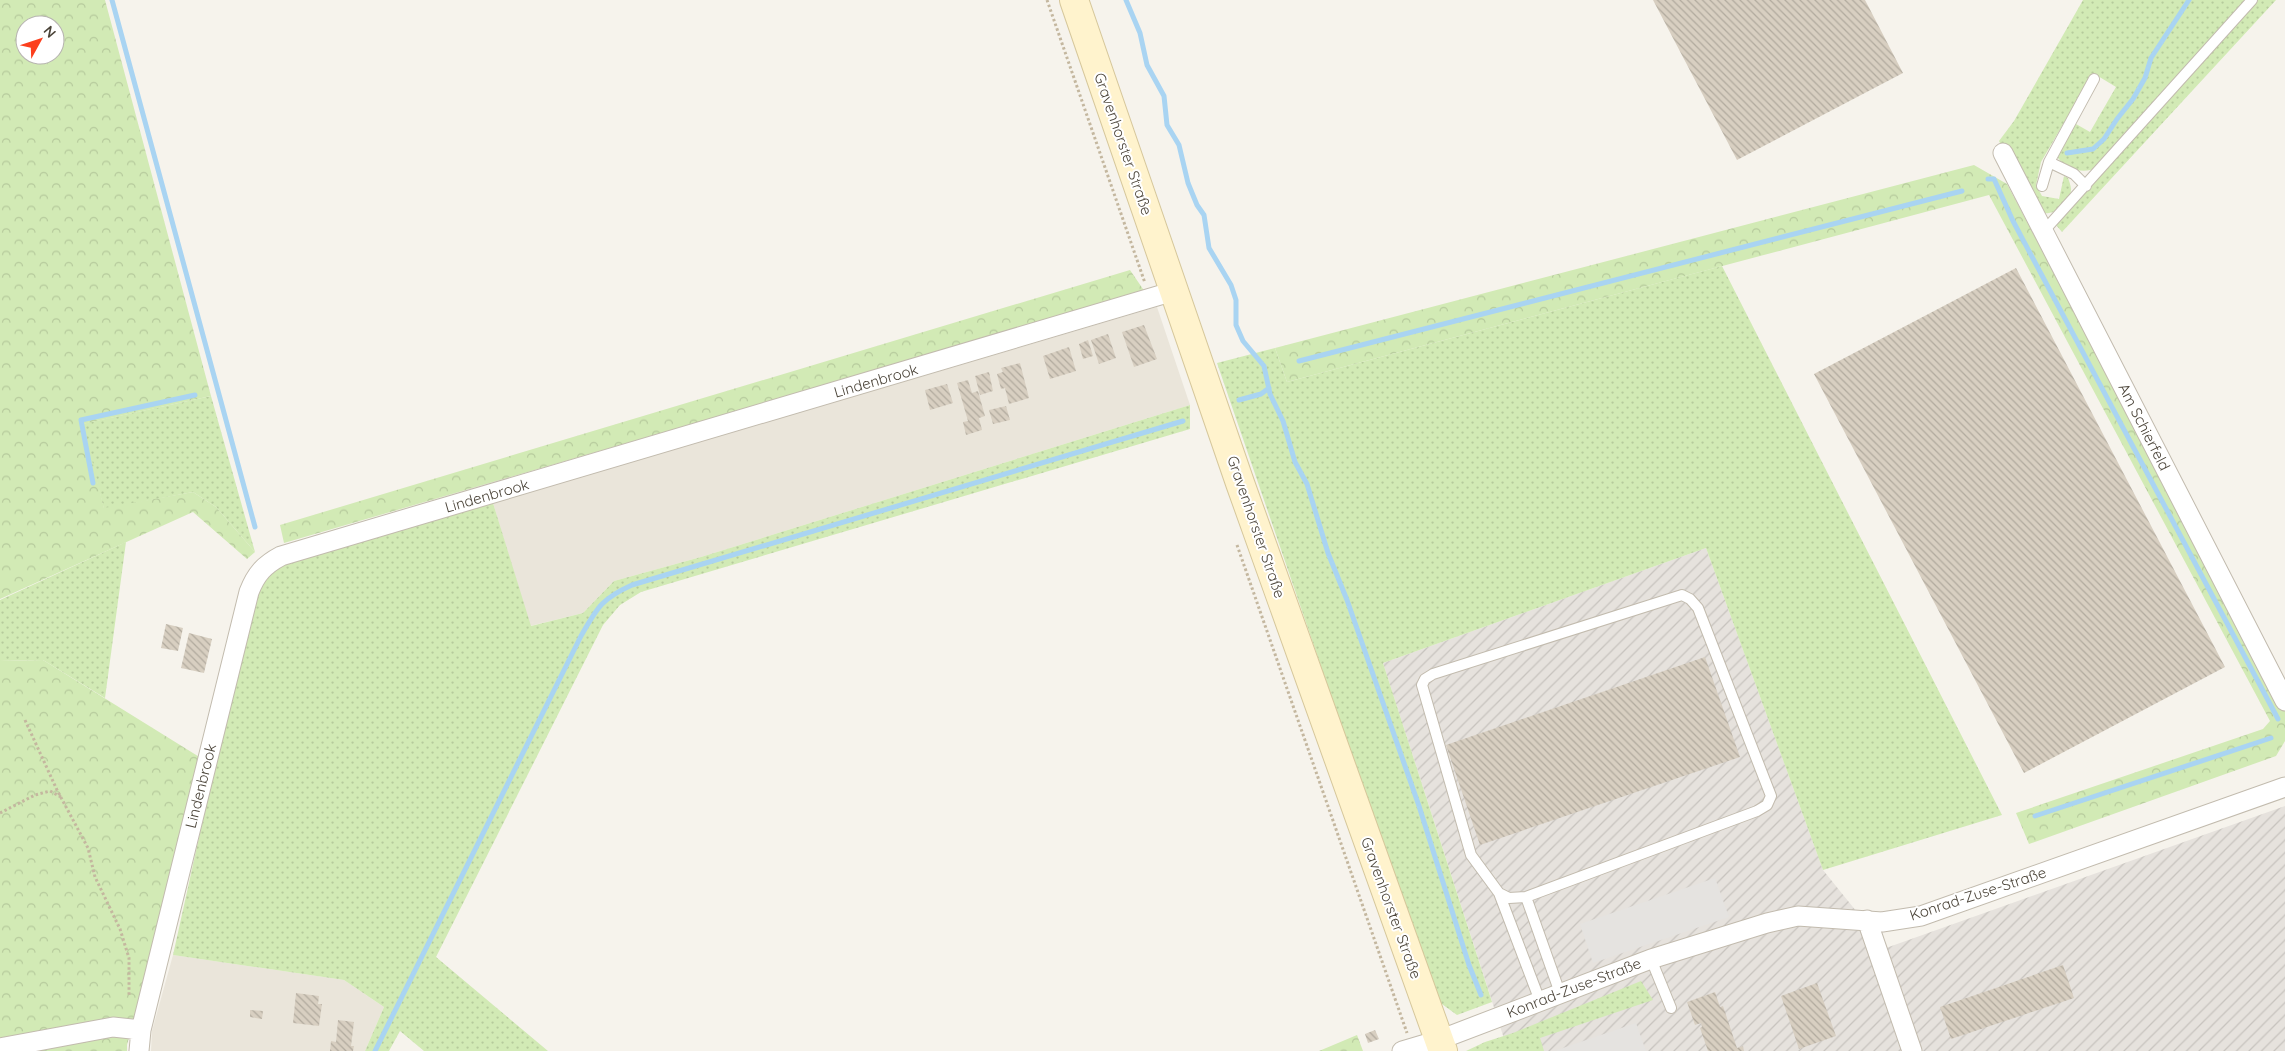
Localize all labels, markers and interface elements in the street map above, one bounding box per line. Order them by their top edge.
north arrow [15,15,65,65]
text: N [40,22,60,41]
street label: Gravenhorster Straße [1090,70,1157,218]
street label: Lindenbrook [832,359,920,402]
street label: Am Schierfeld [2114,380,2175,474]
street label: Gravenhorster Straße [1223,453,1290,601]
street label: Lindenbrook [443,474,531,517]
street label: Lindenbrook [181,741,220,830]
street label: Gravenhorster Straße [1357,834,1426,981]
street label: Konrad-Zuse-Straße [1907,862,2049,925]
street label: Konrad-Zuse-Straße [1504,953,1644,1022]

